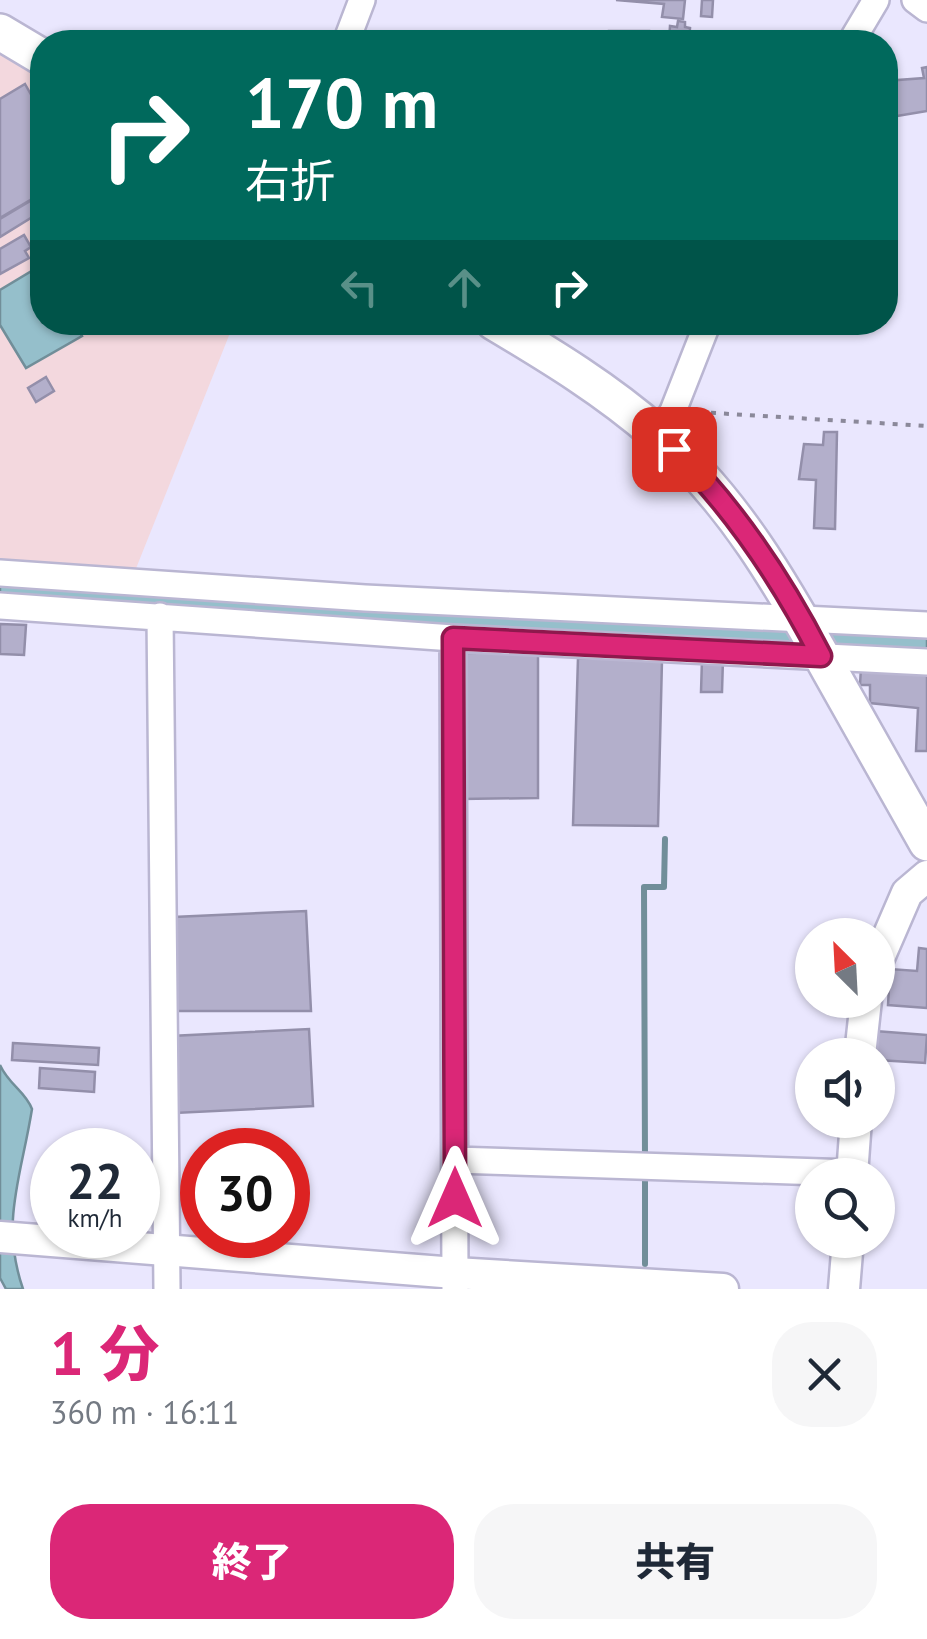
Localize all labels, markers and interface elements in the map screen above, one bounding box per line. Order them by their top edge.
text: 170 m [245,57,438,147]
icon: right [80,70,210,200]
text: 右折 [245,151,335,209]
icon: left [332,260,387,315]
icon: ahead [437,260,492,315]
icon: right [542,260,597,315]
pin [632,407,717,492]
icon: arrive [647,422,702,477]
north arrow [795,918,895,1018]
map controls [795,918,895,1258]
button: sound [795,1038,895,1138]
speed limit sign: 30 [180,1128,310,1258]
position arrow [403,1146,507,1250]
text: 22 [67,1148,123,1213]
button: search [795,1158,895,1258]
text: km/h [68,1202,122,1234]
text: 1 分 [50,1314,159,1392]
button: close [772,1322,877,1427]
text: 360 m · 16:11 [50,1391,239,1433]
button: 終了 [50,1504,454,1619]
button: 共有 [474,1504,877,1619]

